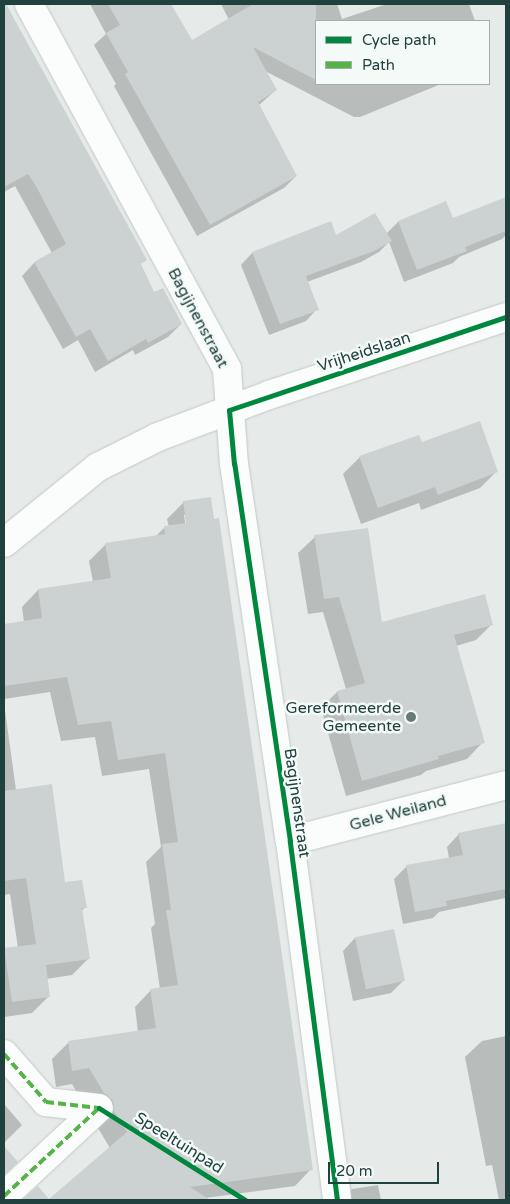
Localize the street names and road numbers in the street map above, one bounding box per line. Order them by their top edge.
street label: Bagijnenstraat [164,265,232,371]
street label: Vrijheidslaan [315,328,413,376]
street label: Bagijnenstraat [280,747,314,859]
street label: Gele Weiland [347,791,449,835]
street label: Speeltuinpad [131,1108,227,1178]

